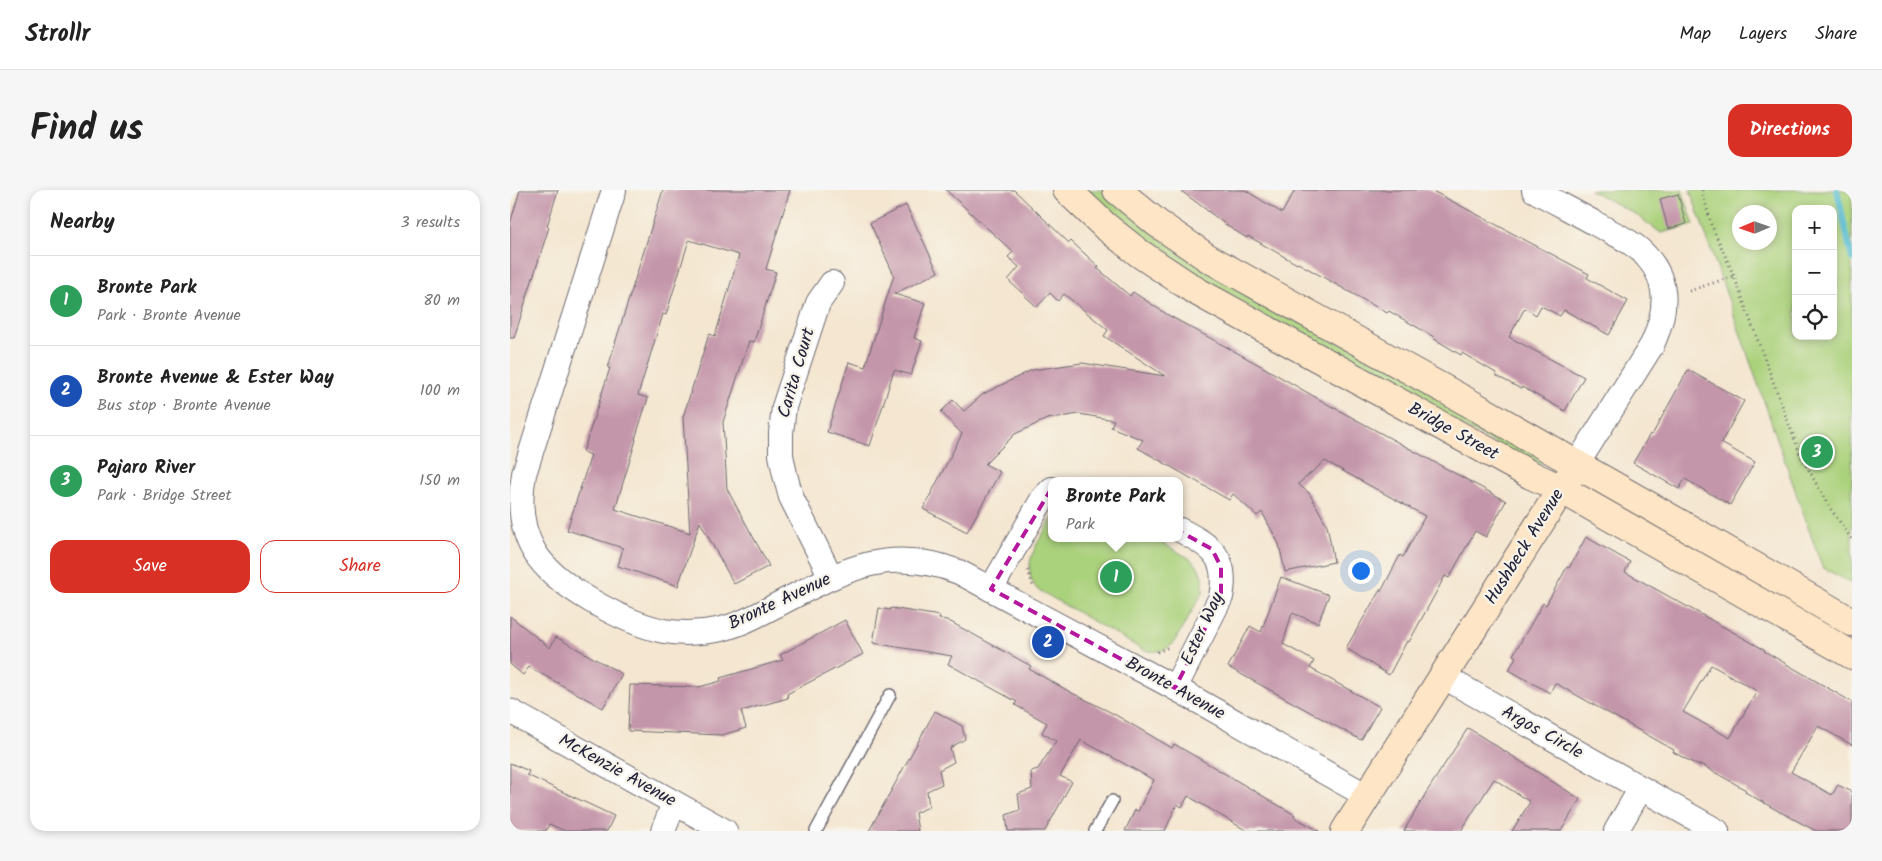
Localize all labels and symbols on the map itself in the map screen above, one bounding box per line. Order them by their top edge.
north arrow [1732,205,1777,250]
street label: Carita Court [770,324,824,422]
street label: Bridge Street [1402,395,1505,469]
pin: 3 [1801,433,1833,471]
street label: Hushbeck Avenue [1478,483,1572,611]
pin: 1 [1100,558,1132,596]
your location [1348,558,1374,584]
street label: Bronte Avenue [724,566,836,638]
street label: Ester Way [1174,587,1233,670]
pin: 2 [1032,623,1064,661]
street label: Bronte Avenue [1120,650,1230,728]
street label: Argos Circle [1496,698,1588,768]
street label: McKenzie Avenue [553,727,681,815]

